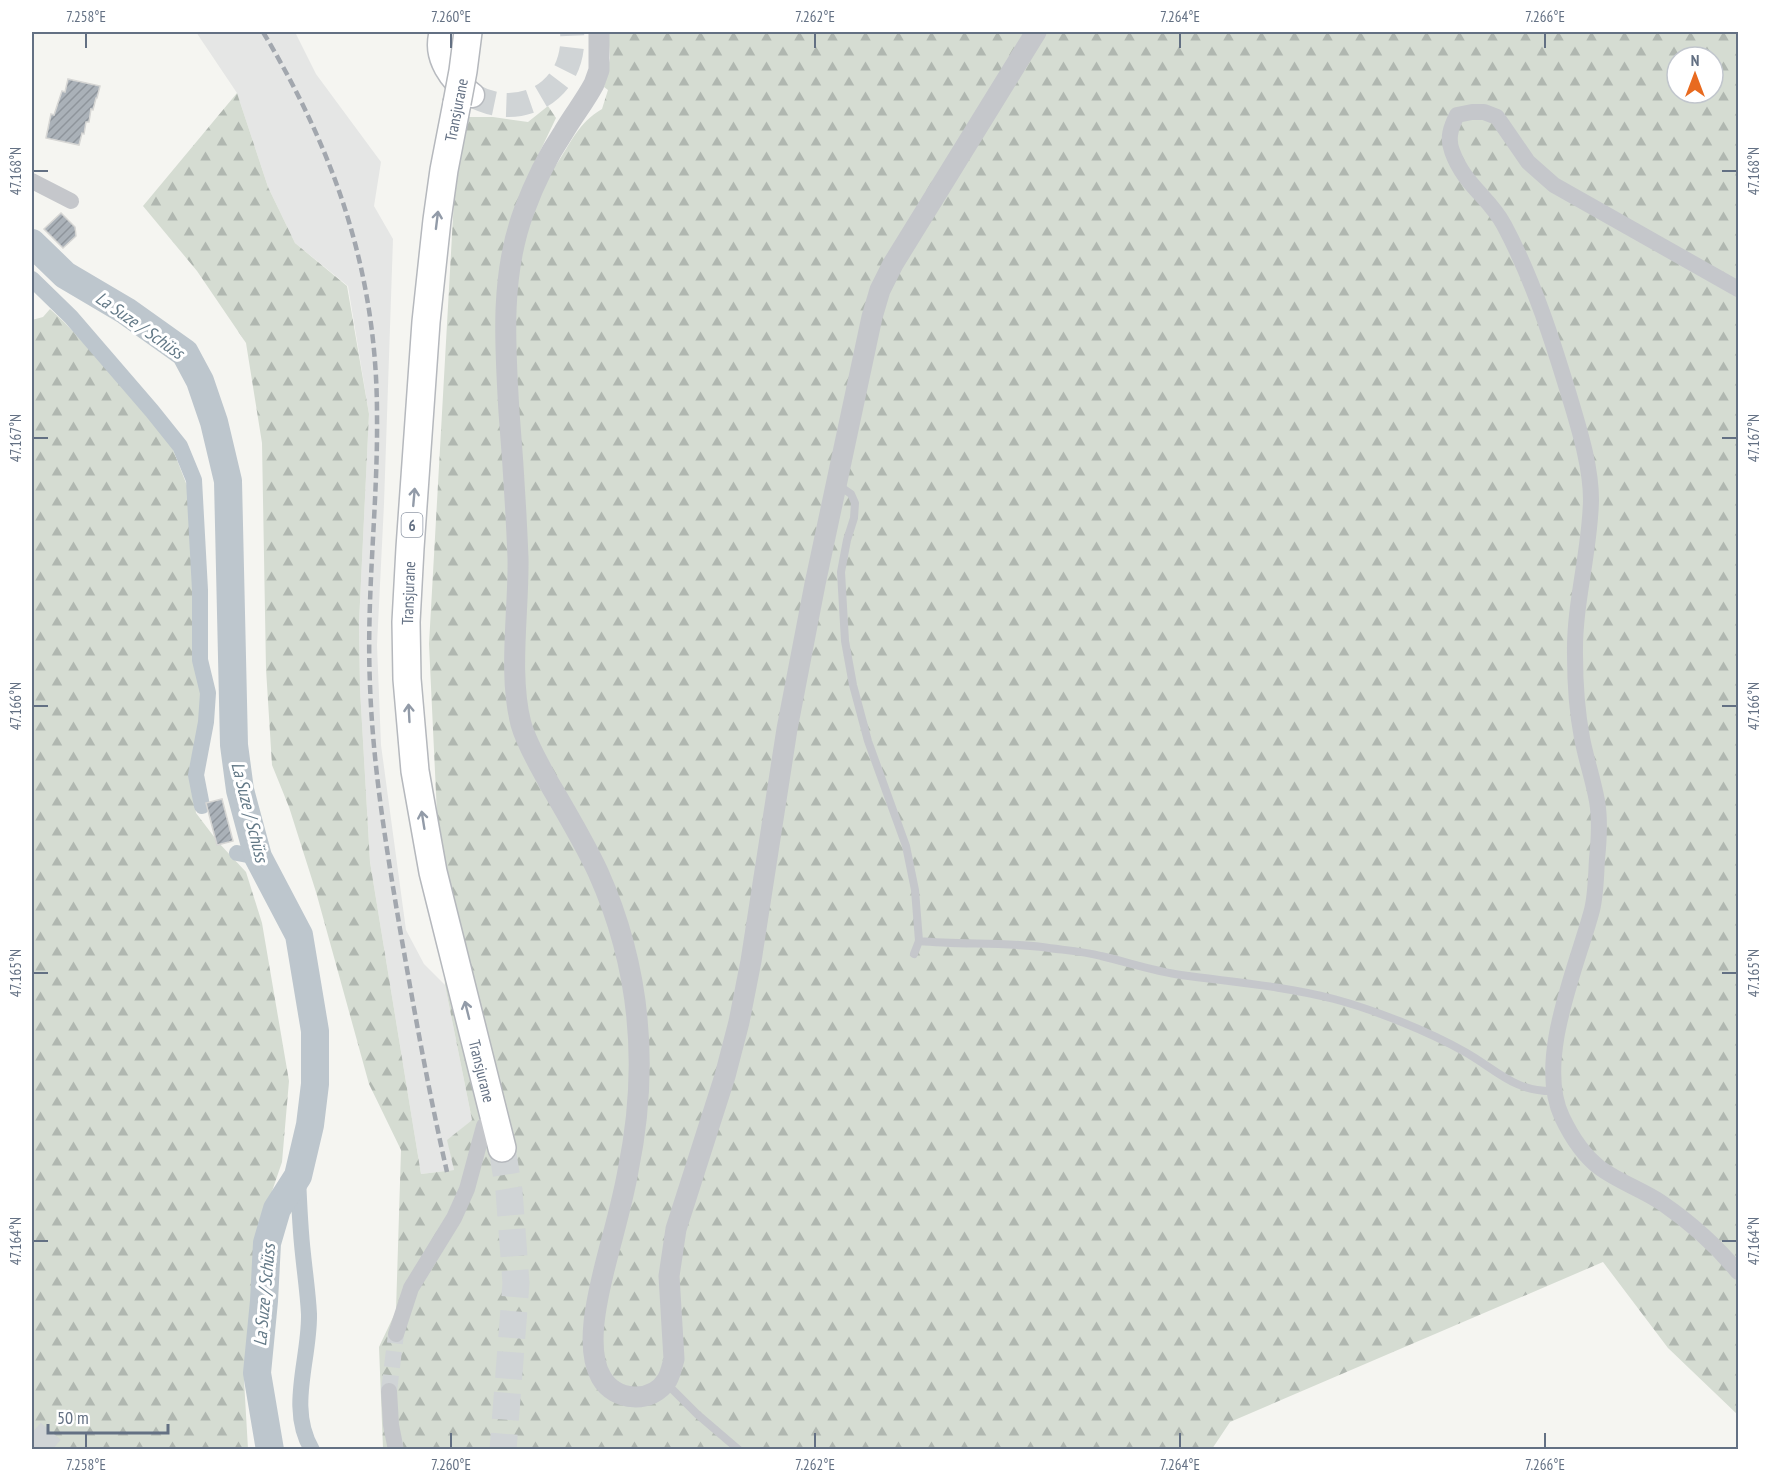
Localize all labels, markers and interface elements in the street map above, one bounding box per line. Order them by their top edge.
text: 7.258°E [66,7,106,26]
text: 7.260°E [431,7,471,26]
text: 7.262°E [795,7,835,26]
text: 7.264°E [1160,7,1200,26]
text: 7.266°E [1525,7,1565,26]
north arrow [1665,45,1725,105]
text: N [1691,50,1699,70]
street label: Transjurane [440,77,472,143]
text: 47.168°N [6,147,25,195]
text: 47.168°N [1744,147,1763,195]
one-way arrow [432,211,443,231]
water label: La Suze / Schüss [91,286,190,365]
text: 47.167°N [6,414,25,462]
text: 47.167°N [1744,414,1763,462]
one-way arrow [409,488,420,508]
road number: 6 [402,513,422,537]
street label: Transjurane [397,561,419,625]
text: 47.166°N [6,682,25,730]
text: 47.166°N [1744,682,1763,730]
one-way arrow [403,703,414,723]
water label: La Suze / Schüss [226,760,274,866]
one-way arrow [417,810,428,830]
text: 47.165°N [6,949,25,997]
text: 47.165°N [1744,949,1763,997]
one-way arrow [461,1000,473,1019]
street label: Transjurane [465,1038,499,1104]
text: 47.164°N [6,1217,25,1265]
text: 47.164°N [1744,1217,1763,1265]
water label: La Suze / Schüss [248,1241,280,1347]
scale bar [48,1397,168,1435]
text: 50 m [57,1406,89,1429]
text: 7.258°E [66,1455,106,1474]
text: 7.260°E [431,1455,471,1474]
text: 7.262°E [795,1455,835,1474]
text: 7.264°E [1160,1455,1200,1474]
text: 7.266°E [1525,1455,1565,1474]

